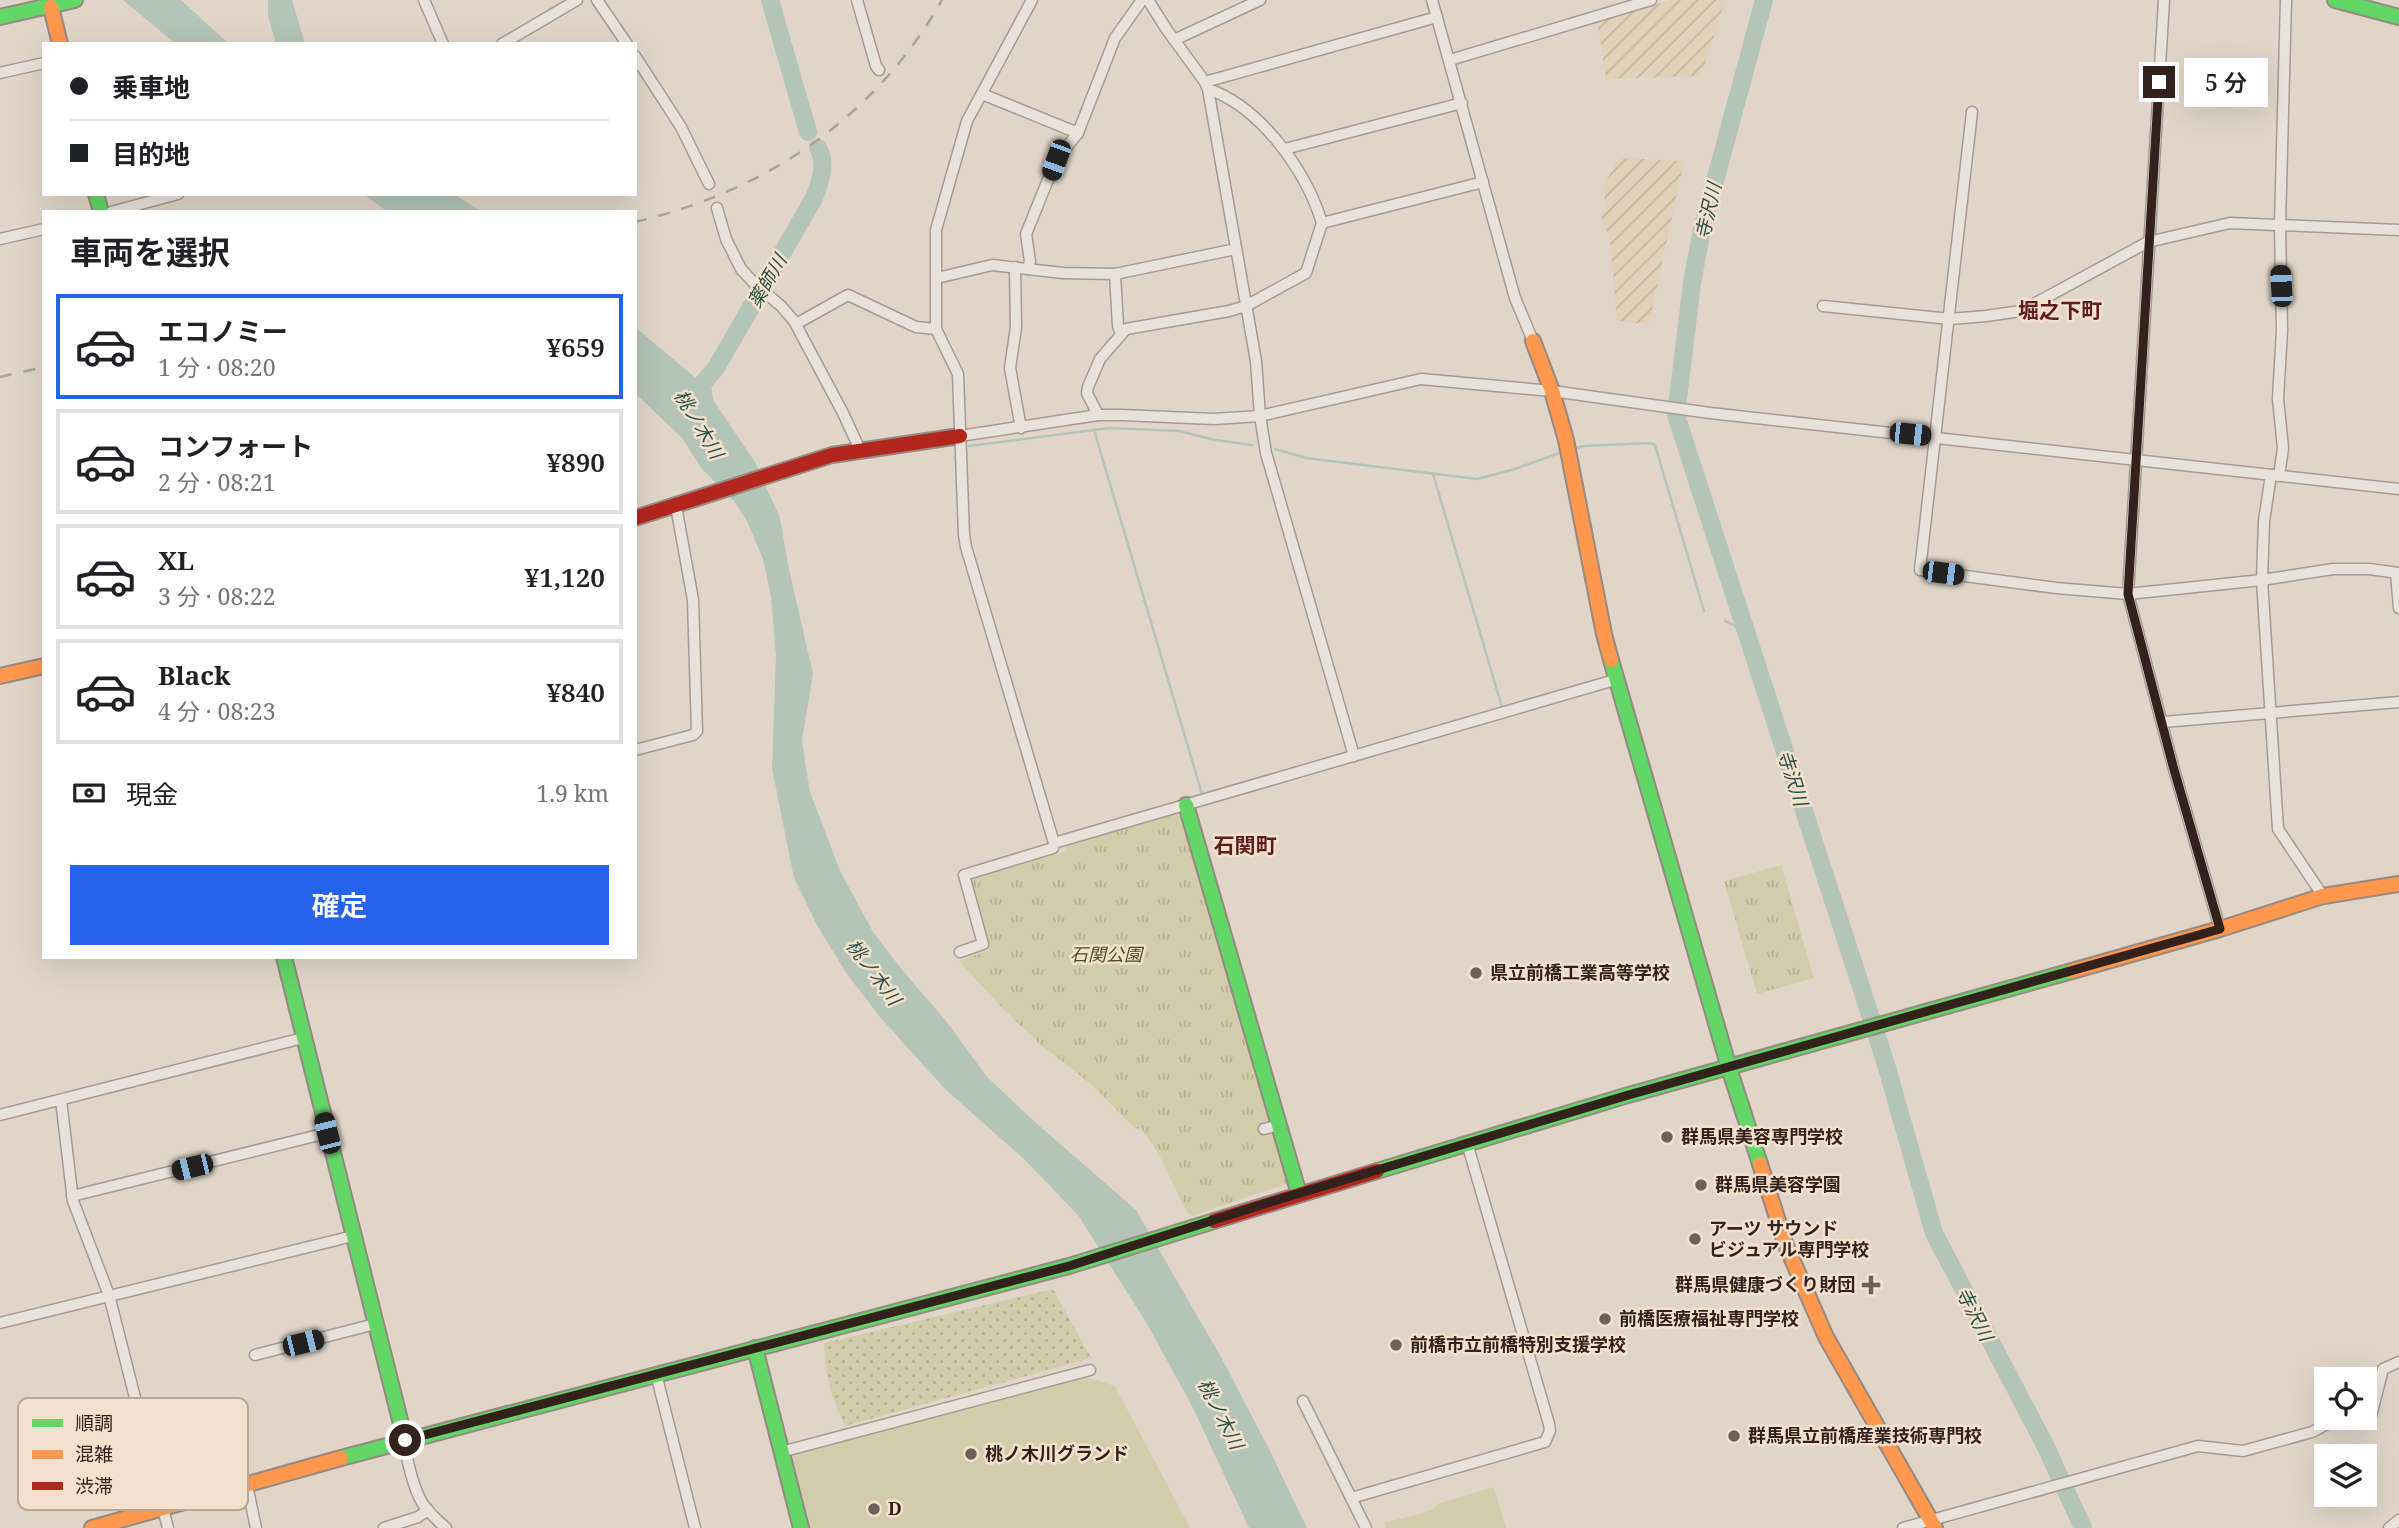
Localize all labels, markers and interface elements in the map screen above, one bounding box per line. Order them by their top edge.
callout: 5 分 [2184,57,2268,106]
route end [2143,66,2175,98]
text: 5 分 [2205,66,2247,98]
text: 乗車地 [112,69,190,105]
text: 目的地 [112,136,190,172]
car [1039,137,1074,183]
water label: 寺沢川 [1689,178,1728,242]
text: 車両を選択 [70,230,230,273]
water label: 薬師川 [741,248,794,312]
car [2270,264,2293,308]
district label: 堀之下町 [2018,296,2102,324]
text: エコノミー [158,313,288,349]
icon: car [74,315,137,378]
text: ¥659 [546,329,605,365]
text: 1 分 · 08:20 [158,351,276,383]
water label: 桃ノ木川 [668,385,731,465]
car [1889,421,1932,447]
text: コンフォート [158,428,313,464]
icon: car [74,430,137,493]
text: ¥890 [546,444,605,480]
text: 2 分 · 08:21 [158,466,276,498]
text: XL [158,542,194,578]
icon: car [74,545,137,608]
text: ¥1,120 [525,559,605,595]
car [1921,560,1966,586]
text: 3 分 · 08:22 [158,580,276,612]
text: Black [158,657,231,693]
icon: car [74,660,137,723]
text: ¥840 [546,674,605,710]
text: 4 分 · 08:23 [158,695,276,727]
water label: 寺沢川 [1772,747,1815,811]
icon: cash [70,774,108,812]
text: 現金 [126,776,178,812]
text: 1.9 km [536,777,609,809]
district label: 石関町 [1214,831,1277,859]
button: 確定 [70,865,609,945]
water label: 桃ノ木川 [841,934,908,1012]
park label: 石関公園 [1070,942,1145,966]
place label: 県立前橋工業高等学校 [1490,960,1670,984]
marker: 県立前橋工業高等学校 [1468,965,1484,981]
car [312,1110,343,1156]
place label: 群馬県美容専門学校 [1681,1124,1843,1148]
marker: 群馬県美容専門学校 [1659,1129,1675,1145]
car [170,1152,215,1182]
place label: 群馬県美容学園 [1715,1172,1841,1196]
marker: 群馬県美容学園 [1693,1177,1709,1193]
place label: アーツ サウンド ビジュアル専門学校 [1709,1216,1869,1261]
marker: アーツ サウンド ビジュアル専門学校 [1687,1231,1703,1247]
place label: 群馬県健康づくり財団 [1675,1272,1855,1296]
marker: 群馬県健康づくり財団 [1861,1275,1881,1295]
water label: 寺沢川 [1950,1283,2000,1347]
place label: 前橋医療福祉専門学校 [1619,1306,1799,1330]
marker: 前橋医療福祉専門学校 [1597,1311,1613,1327]
car [281,1328,326,1358]
place label: 前橋市立前橋特別支援学校 [1410,1332,1626,1356]
marker: 前橋市立前橋特別支援学校 [1388,1337,1404,1353]
map controls [2314,1367,2377,1507]
button: locate [2314,1367,2377,1430]
water label: 桃ノ木川 [1192,1374,1251,1456]
legend [18,1398,248,1510]
text: 順調 [75,1410,113,1436]
place label: 群馬県立前橋産業技術専門校 [1748,1423,1982,1447]
route start [389,1424,421,1456]
marker: 群馬県立前橋産業技術専門校 [1726,1428,1742,1444]
text: 混雑 [75,1441,113,1467]
place label: 桃ノ木川グランド [985,1441,1129,1465]
button: layers [2314,1444,2377,1507]
marker: 桃ノ木川グランド [963,1446,979,1462]
text: 渋滞 [75,1473,113,1499]
place label: D [888,1496,902,1520]
marker: D [866,1501,882,1517]

